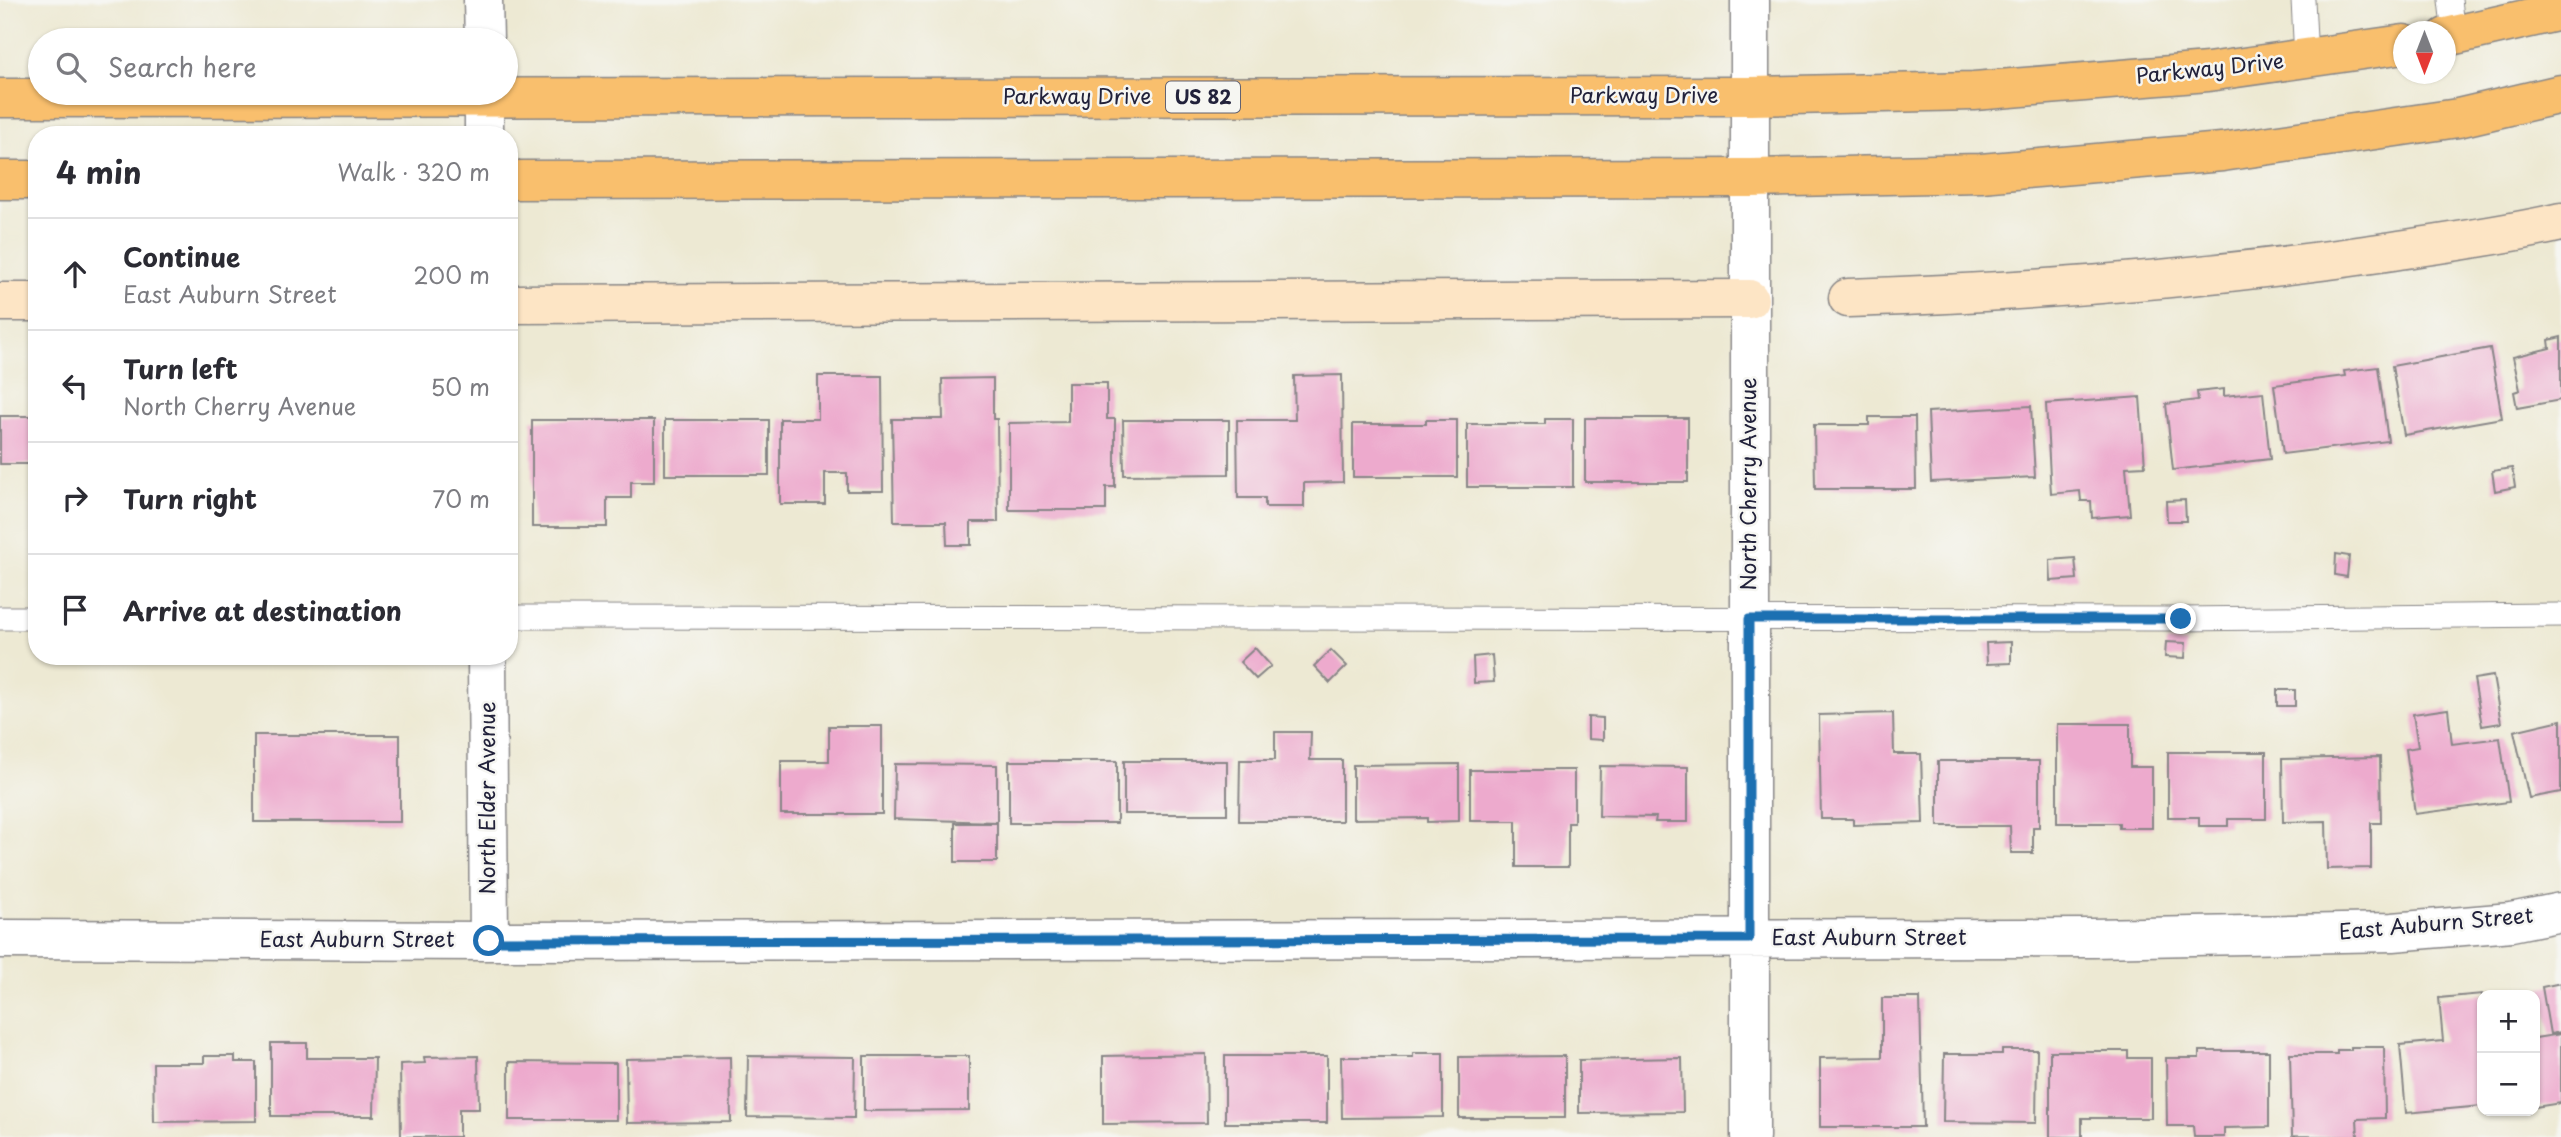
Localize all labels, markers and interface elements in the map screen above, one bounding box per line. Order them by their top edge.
north arrow [2393,21,2456,84]
search box [28,28,518,105]
street label: Parkway Drive [2134,43,2285,91]
text: Search here [108,47,257,86]
icon: search [52,48,90,86]
street label: Parkway Drive [1570,78,1718,110]
street label: Parkway Drive [1003,79,1151,111]
road number: US 82 [1166,82,1240,113]
text: 4 min [56,149,142,194]
text: Walk · 320 m [337,154,490,189]
text: Continue [123,237,240,276]
icon: ahead [56,255,94,293]
text: 200 m [413,257,490,292]
text: East Auburn Street [123,276,337,311]
text: Turn left [123,349,238,388]
icon: left [56,367,94,405]
text: 50 m [430,369,490,404]
street label: North Cherry Avenue [1731,377,1763,591]
text: North Cherry Avenue [123,388,356,423]
icon: right [56,479,94,517]
text: Turn right [123,479,257,518]
text: 70 m [432,481,490,516]
icon: arrive [56,591,94,629]
text: Arrive at destination [123,591,402,630]
route end [2165,603,2196,634]
street label: North Elder Avenue [470,702,502,894]
street label: East Auburn Street [2337,898,2534,946]
street label: East Auburn Street [1771,920,1967,952]
street label: East Auburn Street [259,922,455,954]
route start [473,925,504,956]
map controls [2477,990,2540,1116]
button: + [2477,990,2540,1053]
button: − [2477,1053,2540,1116]

